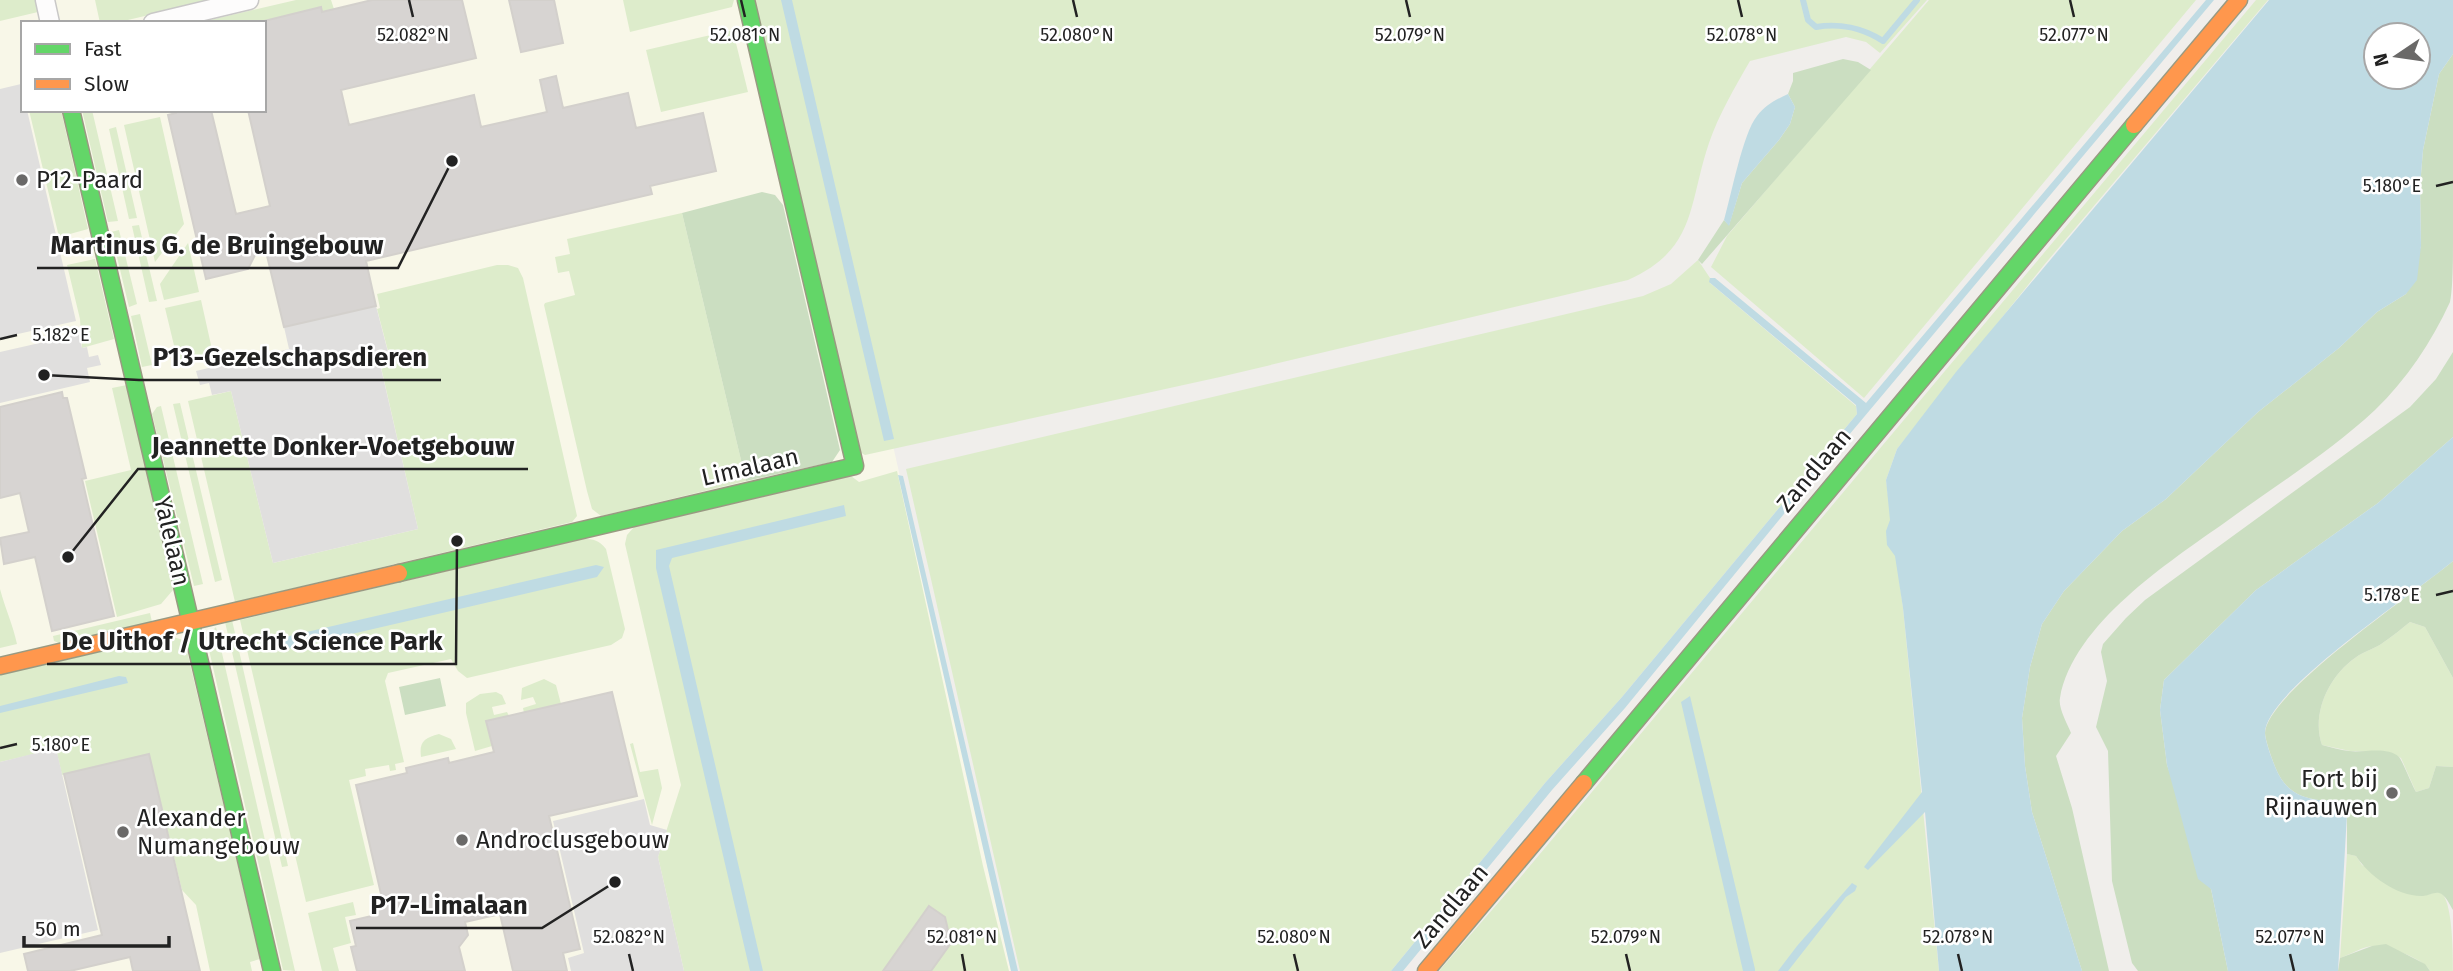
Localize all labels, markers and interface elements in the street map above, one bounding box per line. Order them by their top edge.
legend [21,21,266,112]
north arrow [2362,21,2432,91]
text: 52.082°N [377,24,449,46]
text: 52.081°N [710,24,780,46]
text: 52.080°N [1040,24,1114,46]
text: 52.079°N [1375,24,1445,46]
text: 52.078°N [1707,24,1777,46]
text: 52.077°N [2039,24,2109,46]
text: Fast [84,36,122,62]
text: N [2368,51,2394,68]
text: Slow [84,71,129,97]
place label: P12-Paard [36,166,143,194]
marker: P12-Paard [14,172,30,188]
text: 5.180°E [2363,175,2421,197]
callout: Martinus G. de Bruingebouw [37,221,398,268]
text: Martinus G. de Bruingebouw [50,230,384,261]
text: 5.182°E [32,324,90,346]
callout: P13-Gezelschapsdieren [139,333,441,380]
text: P13-Gezelschapsdieren [153,342,427,373]
callout: Jeannette Donker-Voetgebouw [138,422,528,469]
street label: Zandlaan [1771,422,1857,518]
text: Jeannette Donker-Voetgebouw [151,431,515,462]
street label: Limalaan [699,442,801,492]
street label: Yalelaan [148,493,196,589]
text: 5.178°E [2364,584,2420,606]
callout: De Uithof / Utrecht Science Park [47,617,456,664]
text: De Uithof / Utrecht Science Park [61,626,443,657]
text: 5.180°E [32,734,90,756]
place label: Fort bij Rijnauwen [2265,765,2378,821]
marker: Fort bij Rijnauwen [2384,785,2400,801]
place label: Alexander Numangebouw [137,804,300,860]
marker: Alexander Numangebouw [115,824,131,840]
place label: Androclusgebouw [476,826,669,854]
marker: Androclusgebouw [454,832,470,848]
street label: Zandlaan [1408,858,1494,954]
callout: P17-Limalaan [356,881,542,928]
text: P17-Limalaan [370,890,528,921]
scale bar [24,904,170,948]
text: 50 m [35,916,81,942]
text: 52.082°N [593,926,665,948]
text: 52.081°N [927,926,997,948]
text: 52.080°N [1257,926,1331,948]
text: 52.079°N [1591,926,1661,948]
text: 52.078°N [1923,926,1993,948]
text: 52.077°N [2255,926,2325,948]

